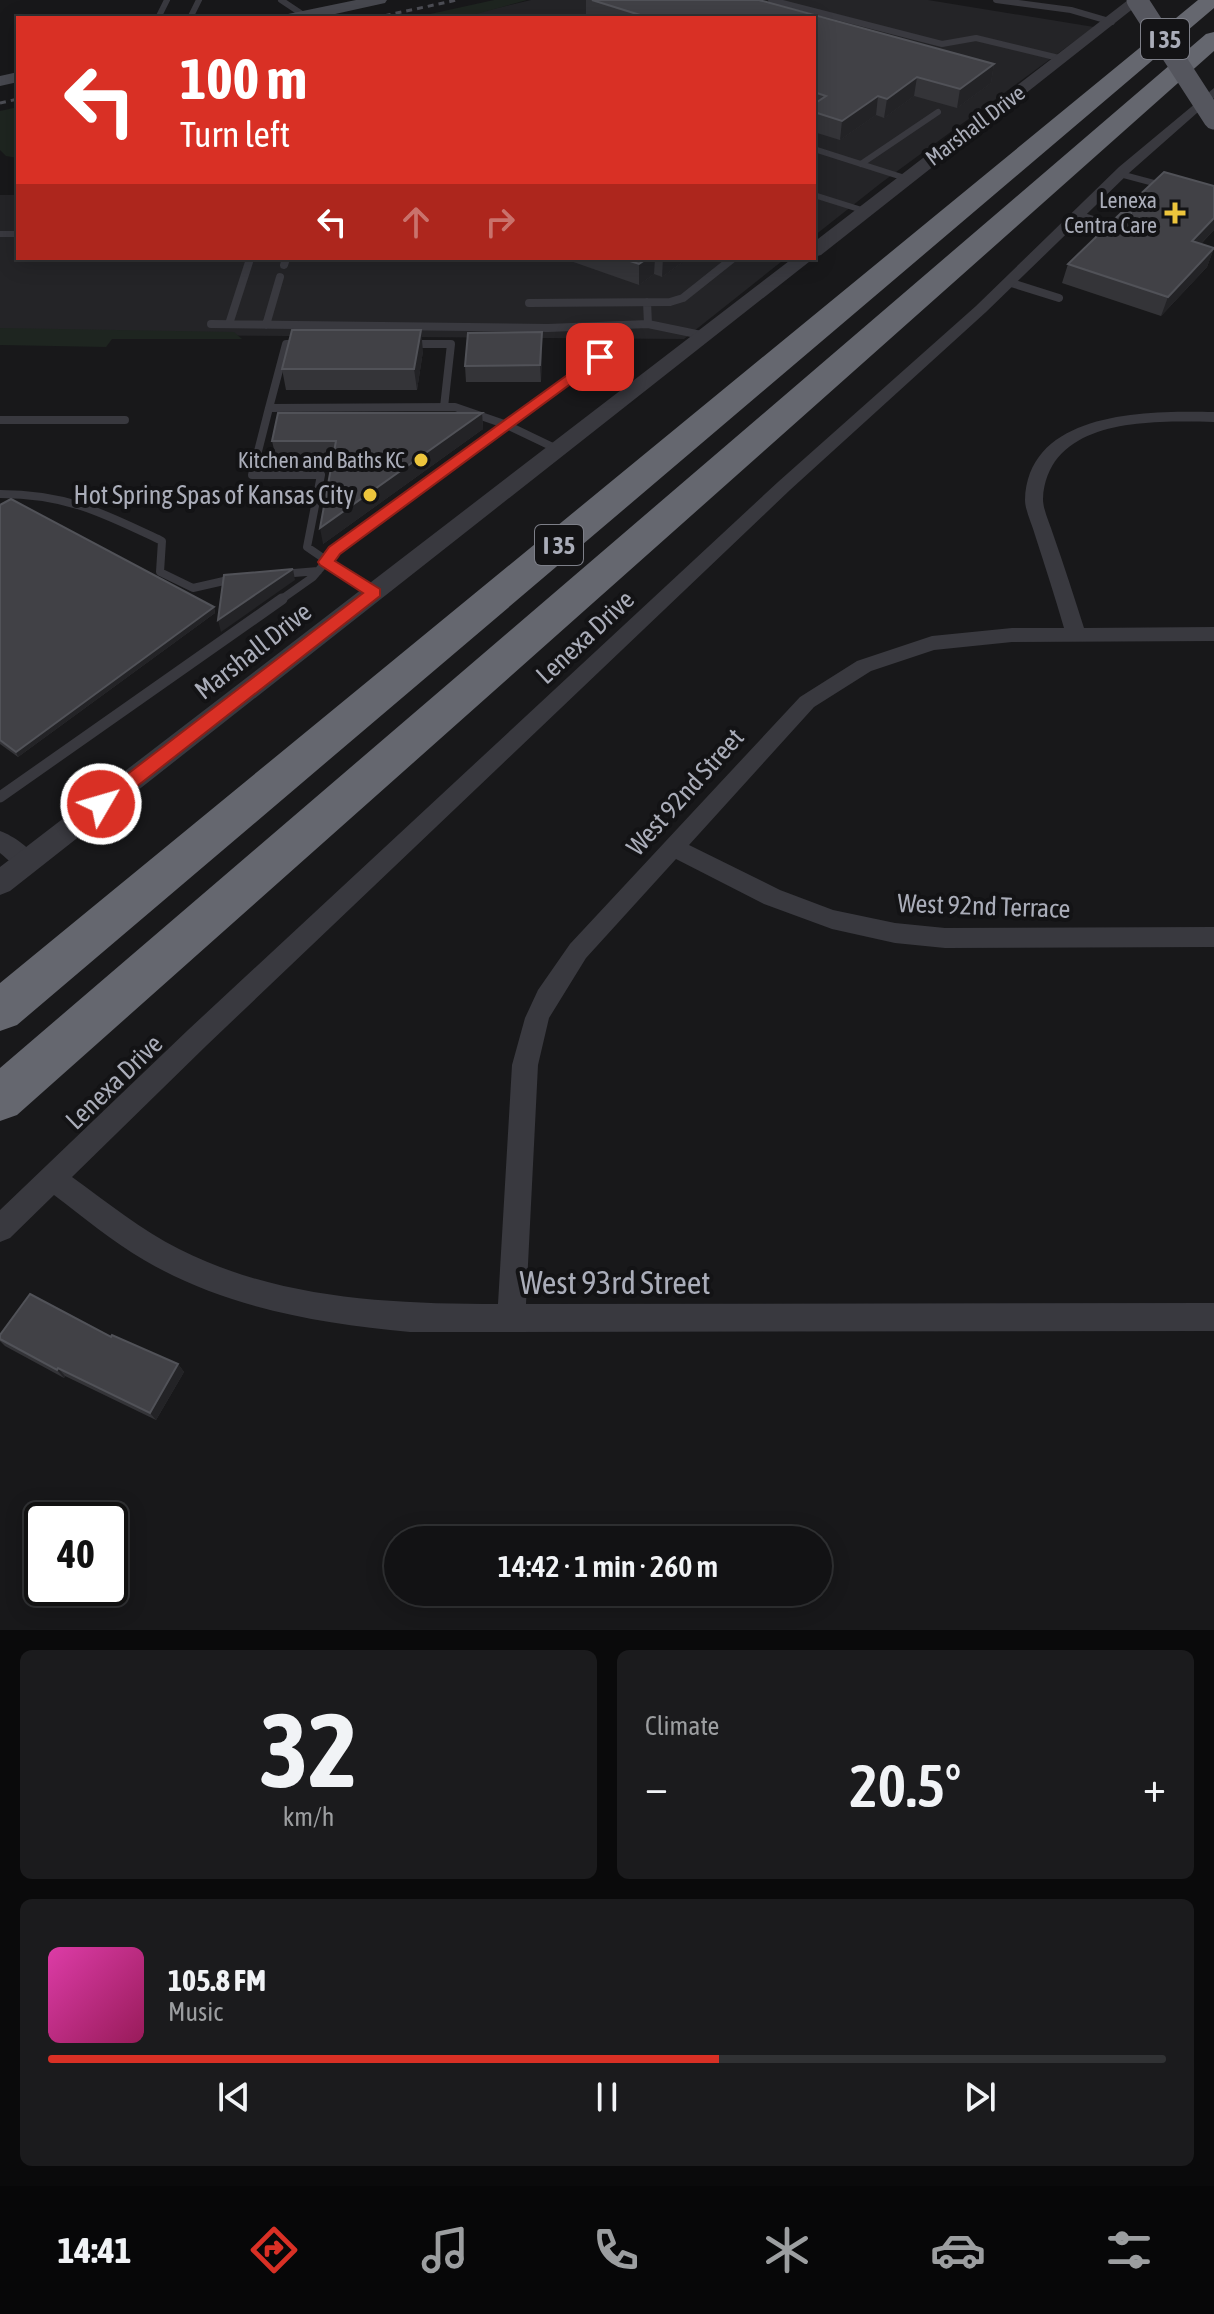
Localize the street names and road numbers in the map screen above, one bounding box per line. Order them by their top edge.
road number: I 35 [1141,19,1189,59]
street label: Marshall Drive [920,79,1030,171]
road number: I 35 [535,525,583,565]
street label: Lenexa Drive [530,584,640,690]
street label: Marshall Drive [189,596,317,706]
street label: West 92nd Street [620,722,750,862]
street label: West 92nd Terrace [897,888,1071,924]
street label: Lenexa Drive [59,1029,169,1135]
street label: West 93rd Street [520,1264,710,1301]

